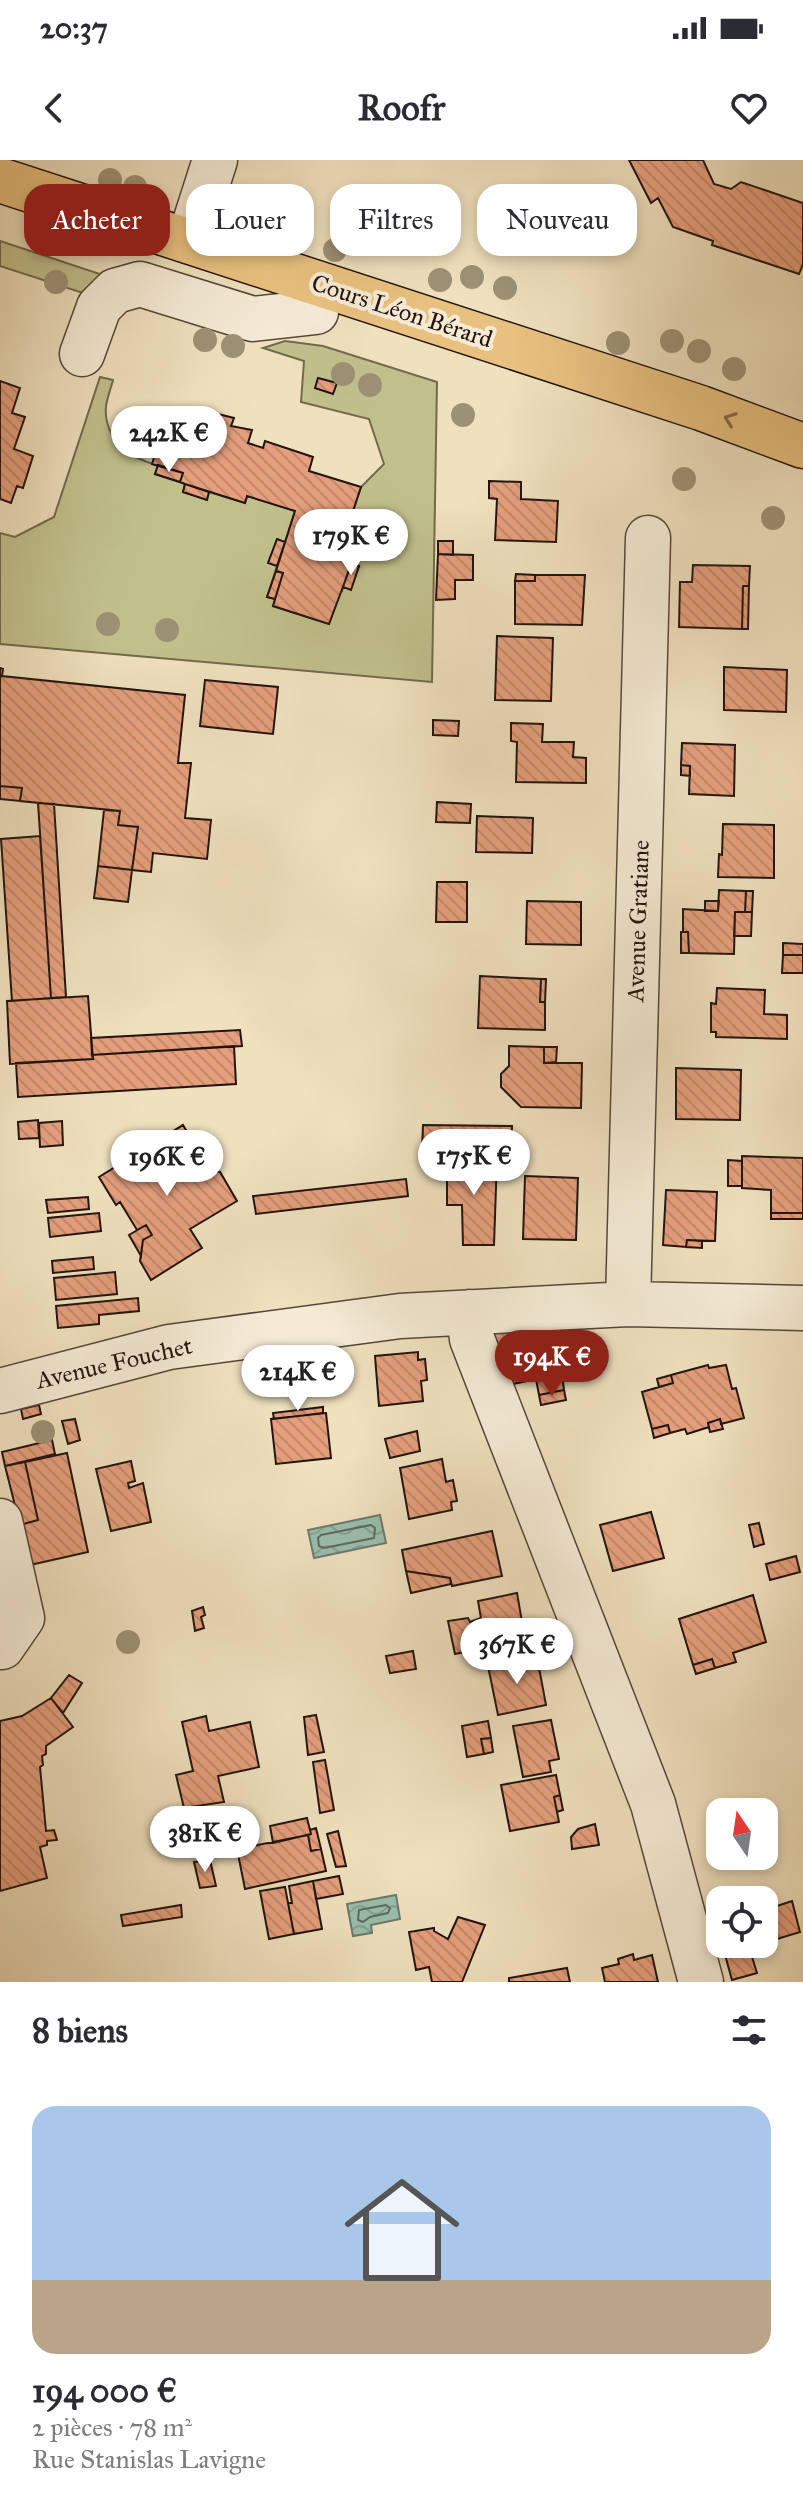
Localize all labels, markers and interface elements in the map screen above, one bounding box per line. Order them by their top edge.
text: 20:37 [40,10,108,46]
icon: back [32,86,76,130]
text: Roofr [358,86,445,130]
icon: heart [727,86,771,130]
chip: Acheter [24,184,170,256]
chip: Louer [186,184,314,256]
chip: Filtres [330,184,461,256]
chip: Nouveau [477,184,637,256]
street label: Cours Léon Bérard [308,268,496,354]
pin: 242K € [104,406,234,474]
one-way arrow [724,412,738,429]
text: 242K € [129,416,209,448]
pin: 179K € [286,509,416,577]
text: 179K € [312,519,390,551]
street label: Avenue Gratiane [620,839,656,1004]
pin: 175K € [409,1129,539,1197]
pin: 196K € [102,1130,232,1198]
text: 175K € [436,1139,512,1171]
text: 196K € [128,1140,206,1172]
street label: Avenue Fouchet [32,1330,195,1396]
pin: 194K € [487,1330,617,1398]
text: 194K € [513,1340,591,1372]
pin: 214K € [233,1345,363,1413]
text: 214K € [259,1355,337,1387]
pin: 367K € [452,1618,582,1686]
text: 367K € [478,1628,556,1660]
north arrow [706,1798,778,1870]
map controls [706,1798,778,1958]
pin: 381K € [140,1806,270,1874]
text: 381K € [168,1816,242,1848]
button: locate [706,1886,778,1958]
icon: filters [727,2008,771,2052]
text: 8 biens [32,2010,128,2051]
icon: home [330,2158,474,2302]
text: 194 000 € [32,2370,177,2411]
text: 2 pièces · 78 m² [32,2411,192,2443]
text: Rue Stanislas Lavigne [32,2443,266,2475]

